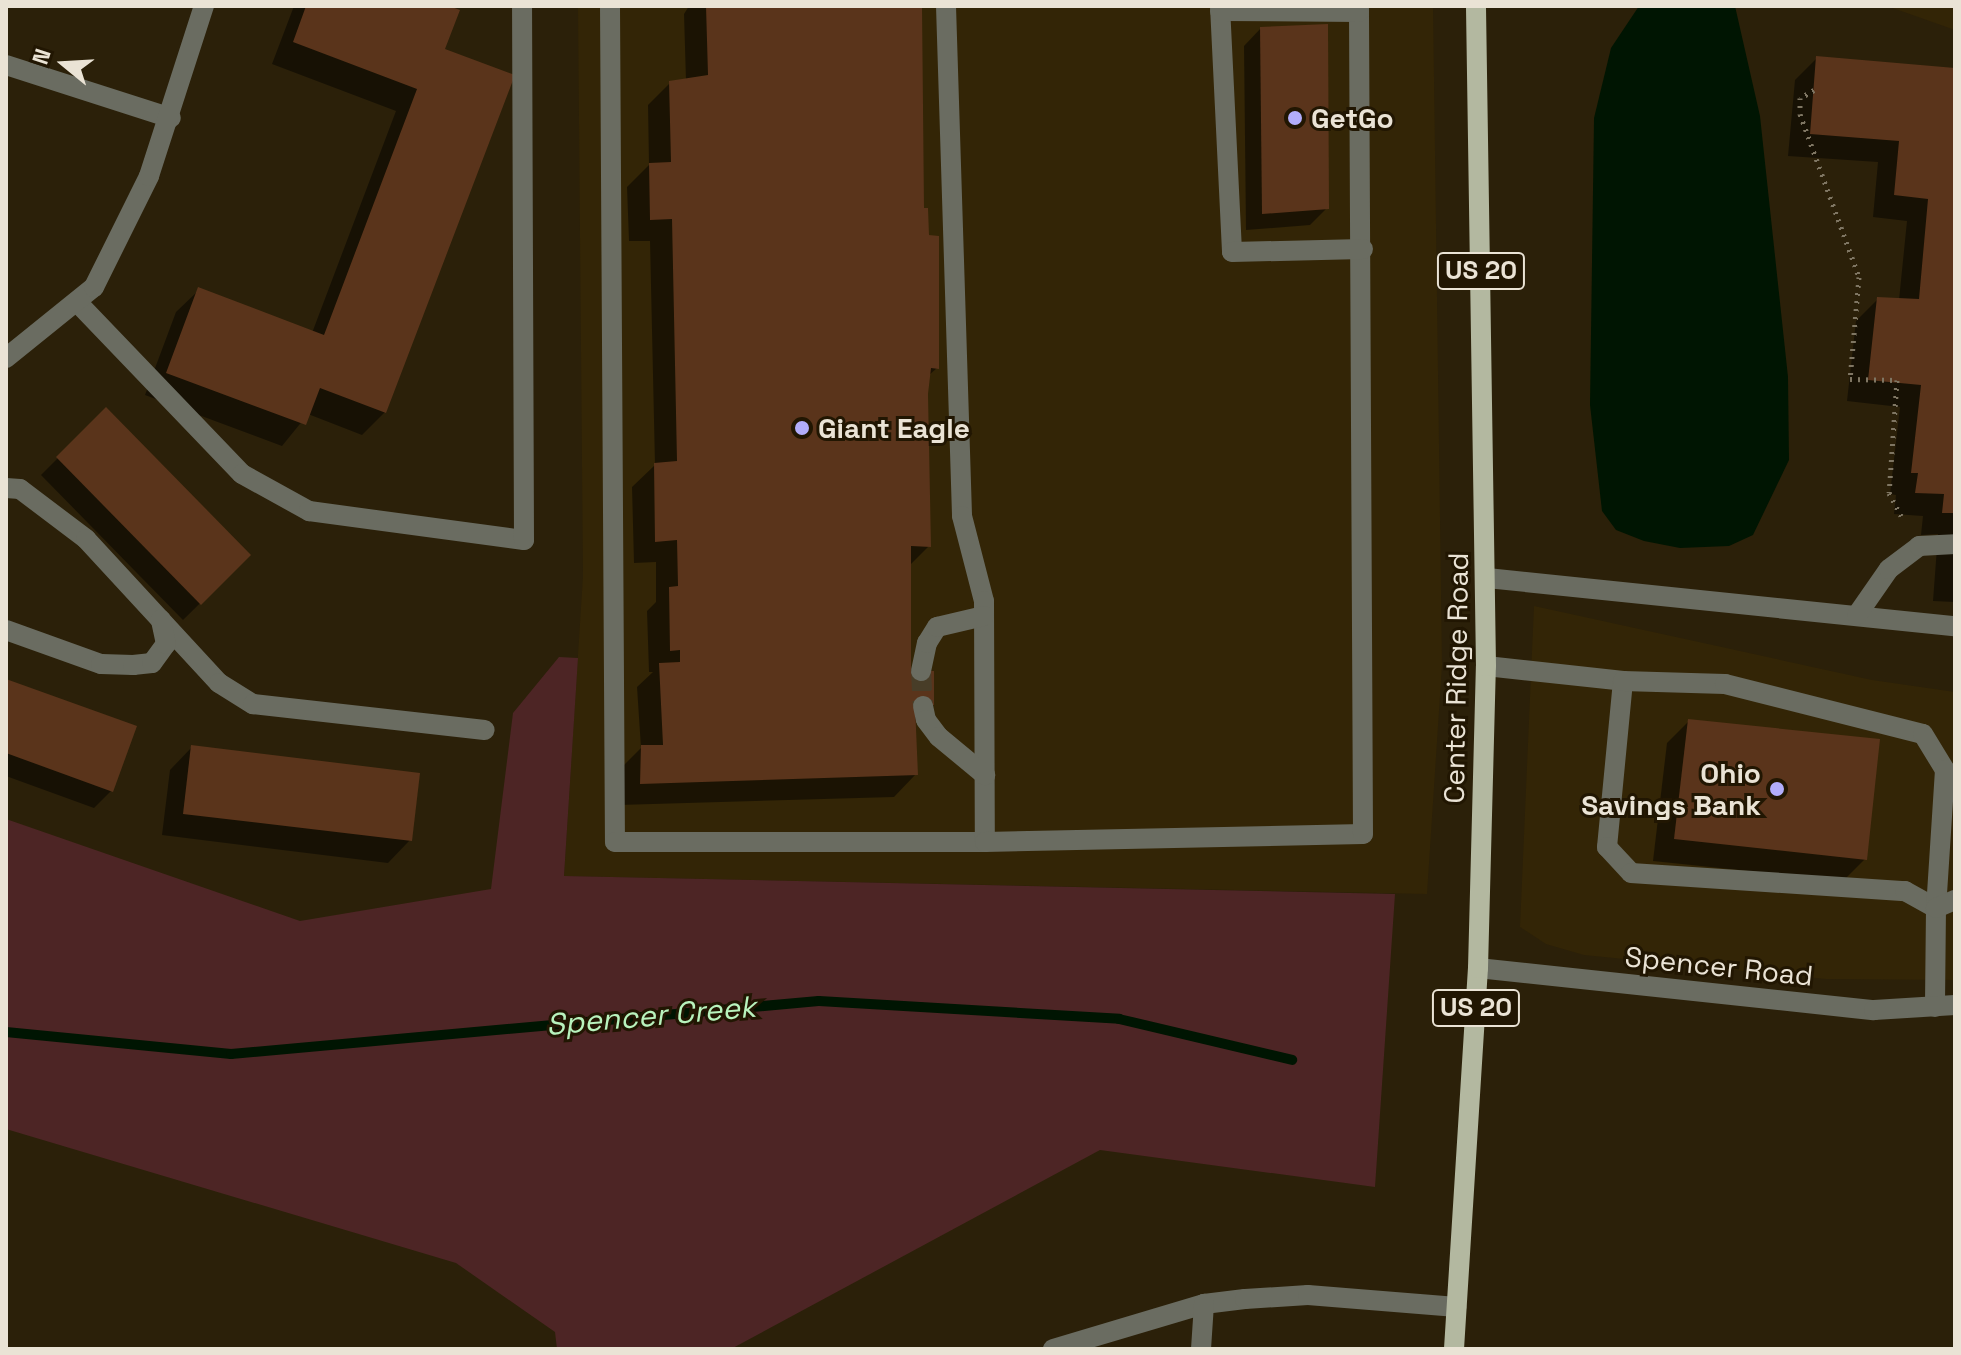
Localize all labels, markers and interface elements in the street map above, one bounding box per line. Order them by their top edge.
north arrow [24,24,104,104]
text: N [26,45,57,68]
place label: GetGo [1311,101,1394,135]
marker: GetGo [1286,109,1304,127]
road number: US 20 [1435,249,1527,293]
place label: Giant Eagle [818,411,970,445]
marker: Giant Eagle [793,419,811,437]
street label: Center Ridge Road [1437,552,1475,804]
place label: Ohio Savings Bank [1581,756,1761,822]
marker: Ohio Savings Bank [1768,780,1786,798]
street label: Spencer Road [1623,939,1815,993]
road number: US 20 [1430,986,1522,1030]
water label: Spencer Creek [545,989,757,1043]

